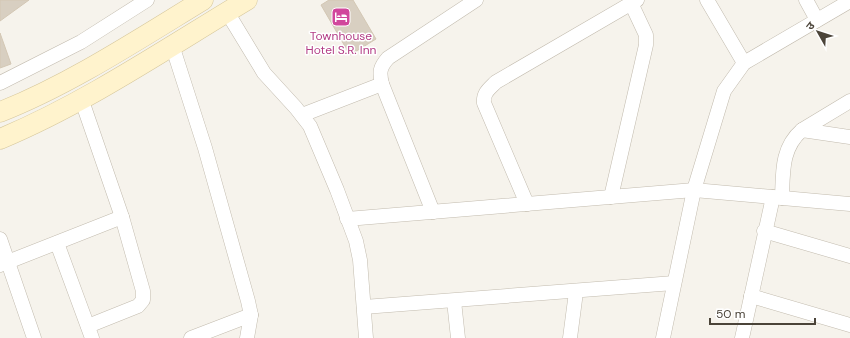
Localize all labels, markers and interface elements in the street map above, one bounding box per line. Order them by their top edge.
hotel icon: Townhouse Hotel S.R. Inn [330,6,352,28]
north arrow [798,12,838,52]
text: उ [803,18,818,33]
place label: Townhouse Hotel S.R. Inn [306,28,377,58]
scale bar [710,300,815,326]
text: 50 m [716,306,745,322]

